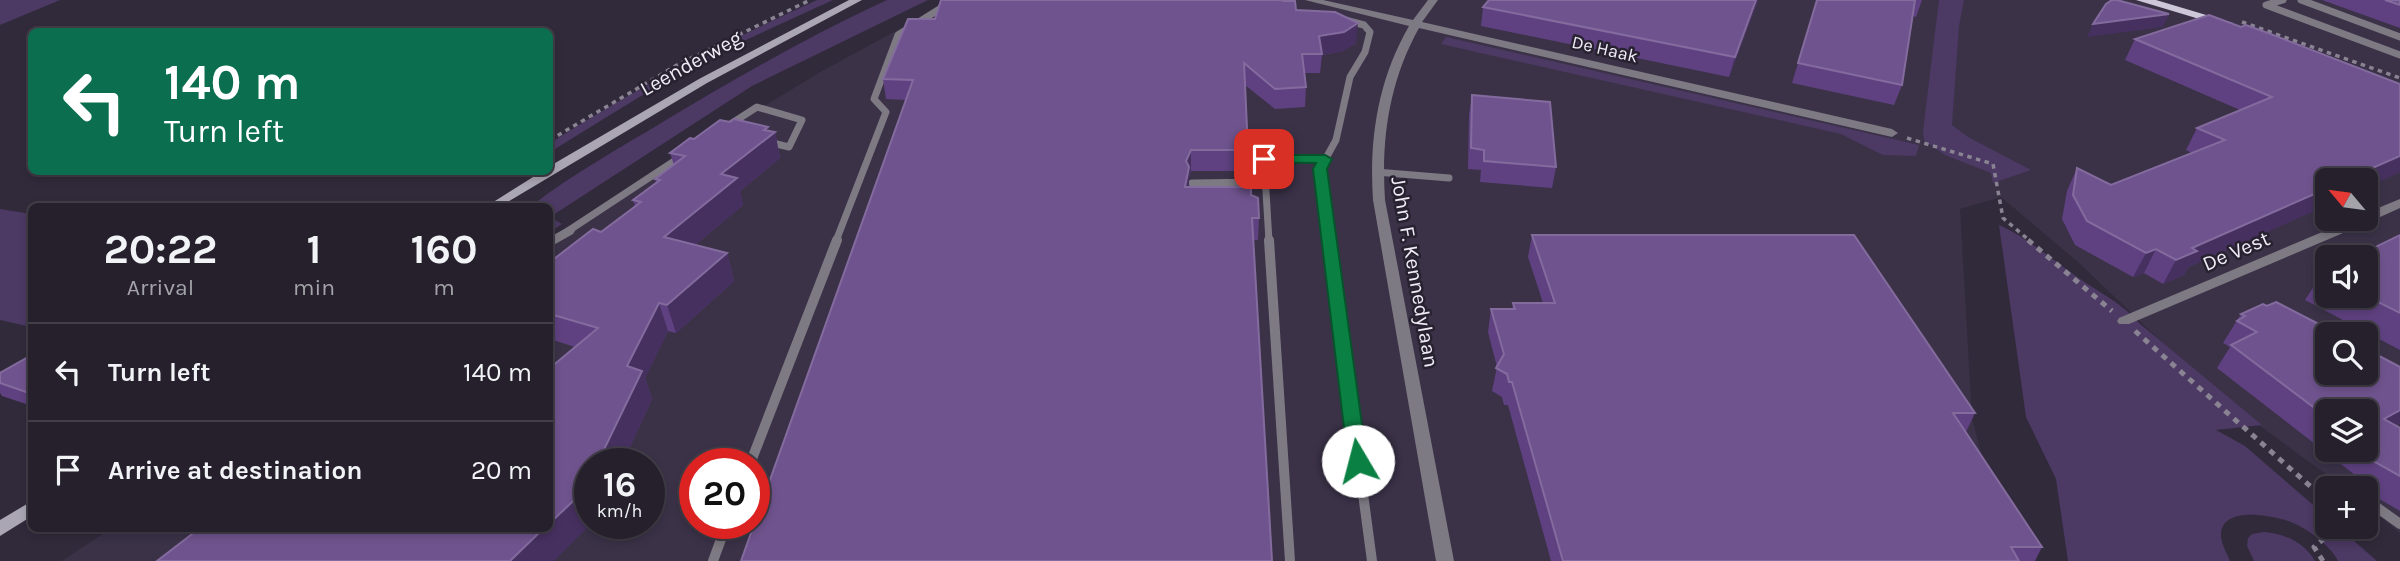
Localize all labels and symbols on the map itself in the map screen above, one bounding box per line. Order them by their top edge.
street label: Leenderweg [636,25,746,101]
street label: De Haak [1570,31,1640,67]
pin [1234,129,1294,189]
north arrow [2315,168,2378,231]
street label: John F. Kennedylaan [1386,175,1444,369]
street label: De Vest [2199,226,2273,276]
position arrow [1321,424,1395,498]
speed limit sign: 20 [679,448,770,539]

